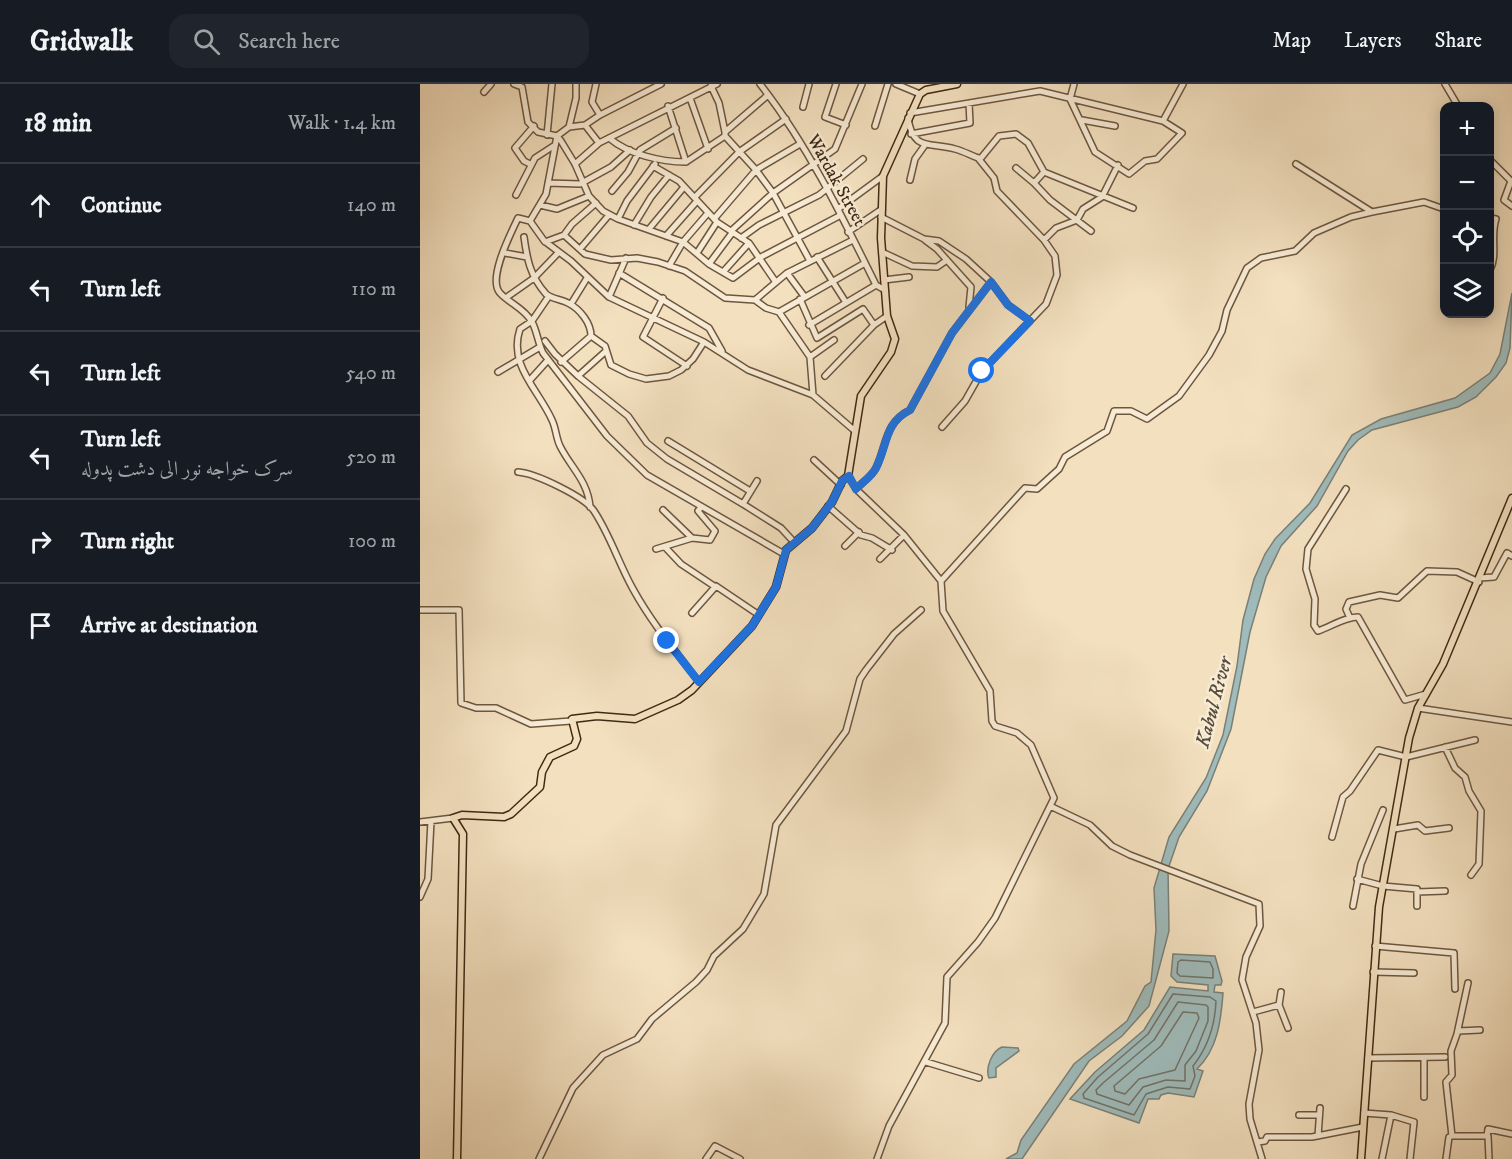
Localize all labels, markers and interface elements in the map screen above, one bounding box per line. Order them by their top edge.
search box [169,14,589,68]
text: Gridwalk [30,24,133,59]
icon: search [190,25,223,58]
text: Search here [238,28,340,55]
text: Map [1272,28,1311,54]
text: Layers [1344,28,1402,54]
text: Share [1435,28,1482,54]
map controls [1440,102,1494,318]
button: + [1440,102,1494,156]
text: 18 min [24,107,92,140]
text: Walk · 1.4 km [288,111,396,136]
street label: Wardak Street [801,130,871,230]
button: − [1440,156,1494,210]
icon: ahead [24,189,57,222]
text: Continue [81,192,162,219]
text: 140 m [347,193,396,218]
button: locate [1440,210,1494,264]
button: layers [1440,264,1494,318]
icon: left [24,273,57,306]
text: Turn left [81,276,161,303]
text: 110 m [351,277,396,302]
icon: left [24,357,57,390]
route start [968,357,994,383]
text: Turn left [81,360,161,387]
text: 540 m [346,361,396,386]
text: Turn left [81,426,161,453]
icon: left [24,441,57,474]
text: 520 m [346,445,396,470]
text: سرک خواجه نور الی دشت پدوله [81,457,293,482]
icon: right [24,525,57,558]
text: Turn right [81,528,174,555]
text: 100 m [348,529,396,554]
icon: arrive [24,609,57,642]
text: Arrive at destination [81,612,258,639]
route end [653,627,679,653]
water label: Kabul River [1190,652,1239,752]

